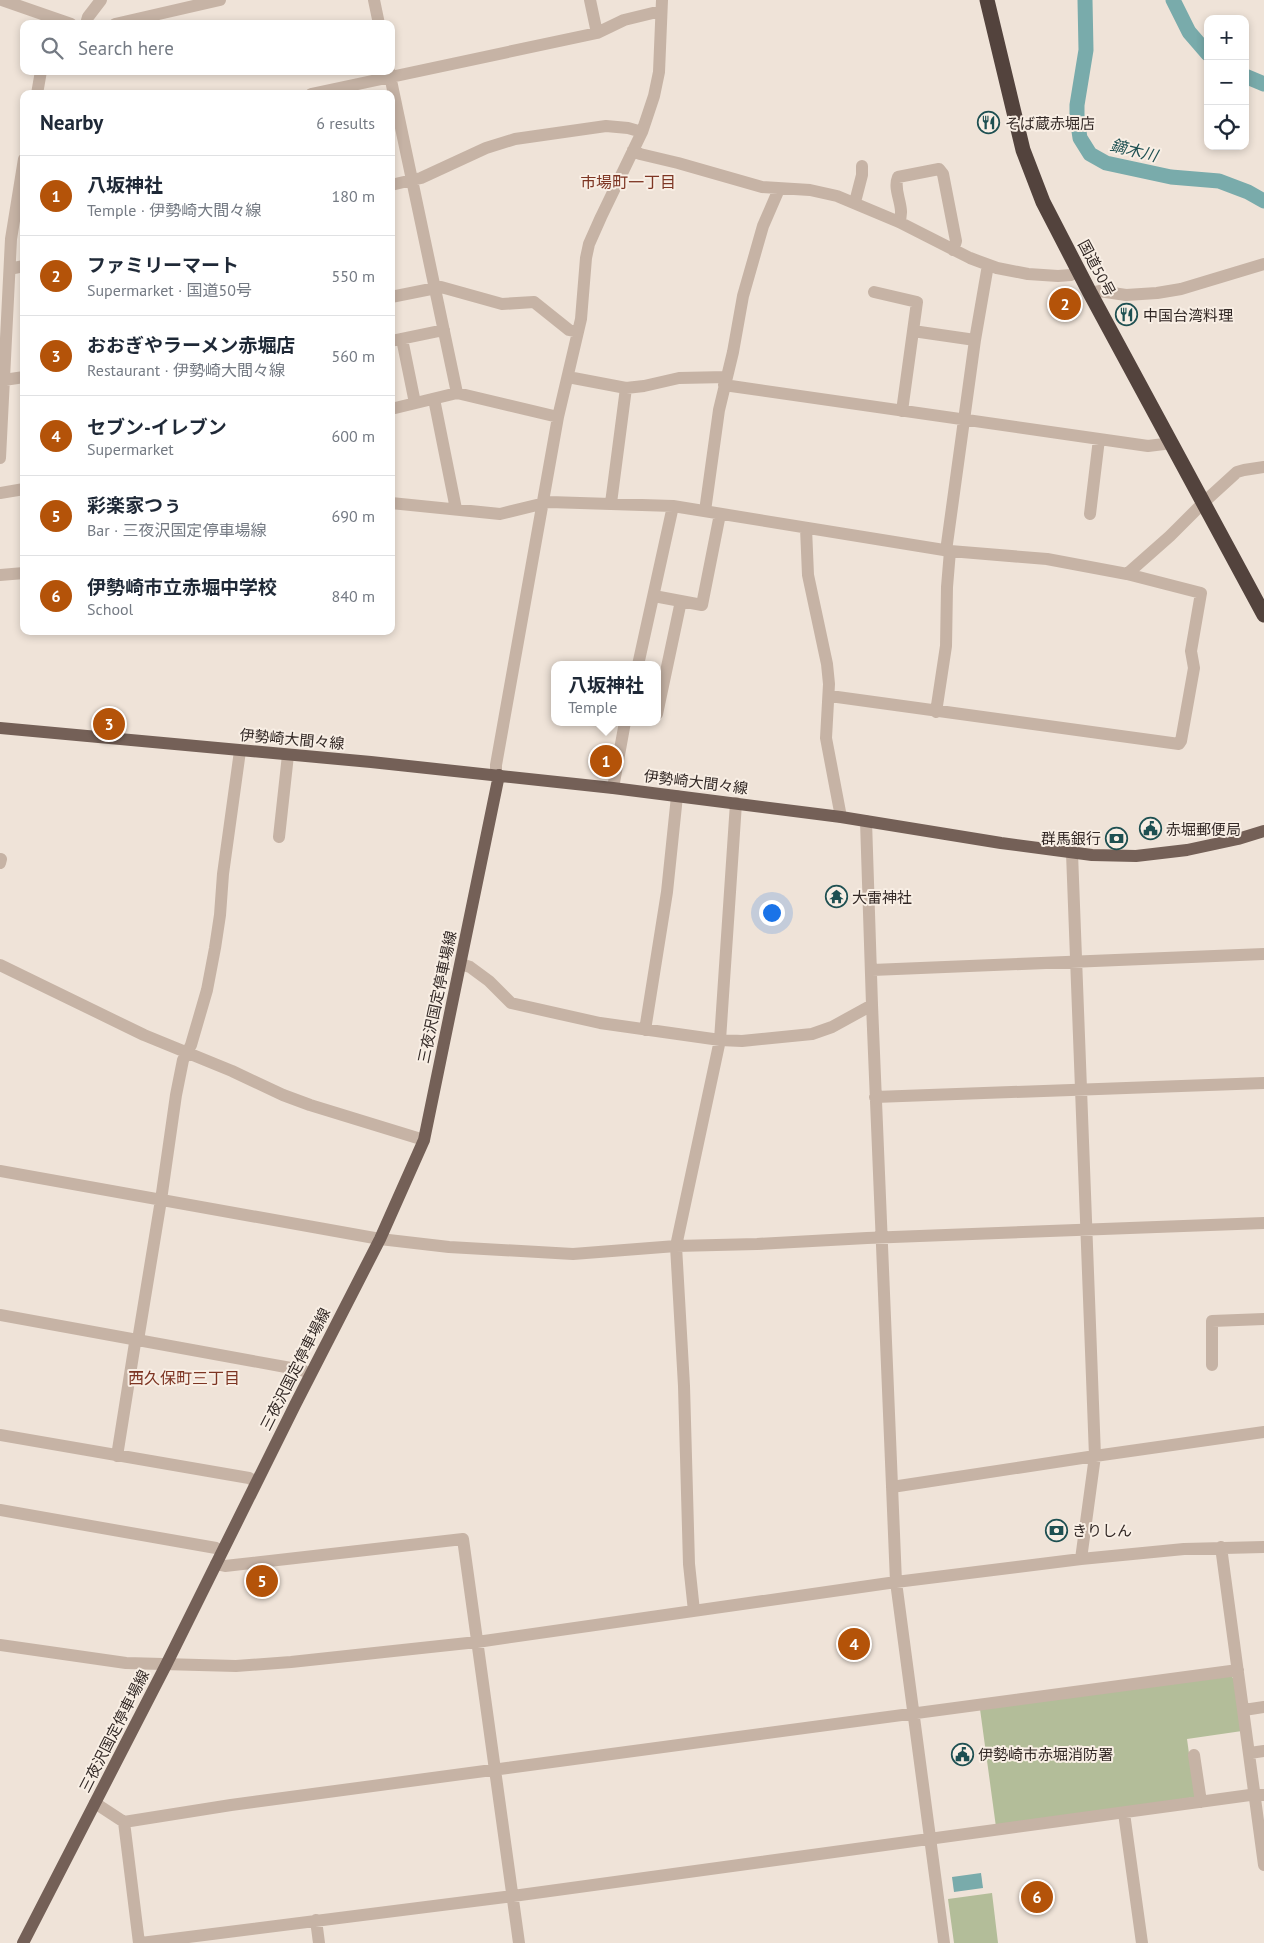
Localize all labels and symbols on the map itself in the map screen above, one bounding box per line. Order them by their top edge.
restaurant icon: そば蔵赤堀店 [977,111,1001,135]
place label: そば蔵赤堀店 [1005,114,1095,133]
water label: 鏑木川 [1108,134,1162,166]
district label: 市場町一丁目 [580,172,676,192]
street label: 国道50号 [1074,236,1120,300]
pin: 2 [1049,285,1081,323]
restaurant icon: 中国台湾料理 [1115,303,1139,327]
place label: 中国台湾料理 [1143,306,1233,325]
pin: 3 [93,705,125,743]
street label: 伊勢崎大間々線 [239,725,345,753]
pin: 1 [590,742,622,780]
street label: 伊勢崎大間々線 [643,766,749,798]
public building icon: 赤堀郵便局 [1138,817,1162,841]
place label: 赤堀郵便局 [1166,820,1241,839]
bank icon: 群馬銀行 [1105,826,1129,850]
place label: 群馬銀行 [1041,829,1101,848]
temple icon: 大雷神社 [824,885,848,909]
place label: 大雷神社 [852,888,912,907]
your location [759,900,785,926]
street label: 三夜沢国定停車場線 [414,929,460,1065]
street label: 三夜沢国定停車場線 [256,1305,334,1433]
district label: 西久保町三丁目 [128,1368,240,1388]
bank icon: きりしん [1044,1518,1068,1542]
place label: きりしん [1072,1521,1132,1540]
pin: 5 [246,1562,278,1600]
pin: 4 [838,1625,870,1663]
street label: 三夜沢国定停車場線 [75,1667,153,1795]
public building icon: 伊勢崎市赤堀消防署 [950,1742,974,1766]
place label: 伊勢崎市赤堀消防署 [978,1745,1113,1764]
pin: 6 [1021,1878,1053,1916]

